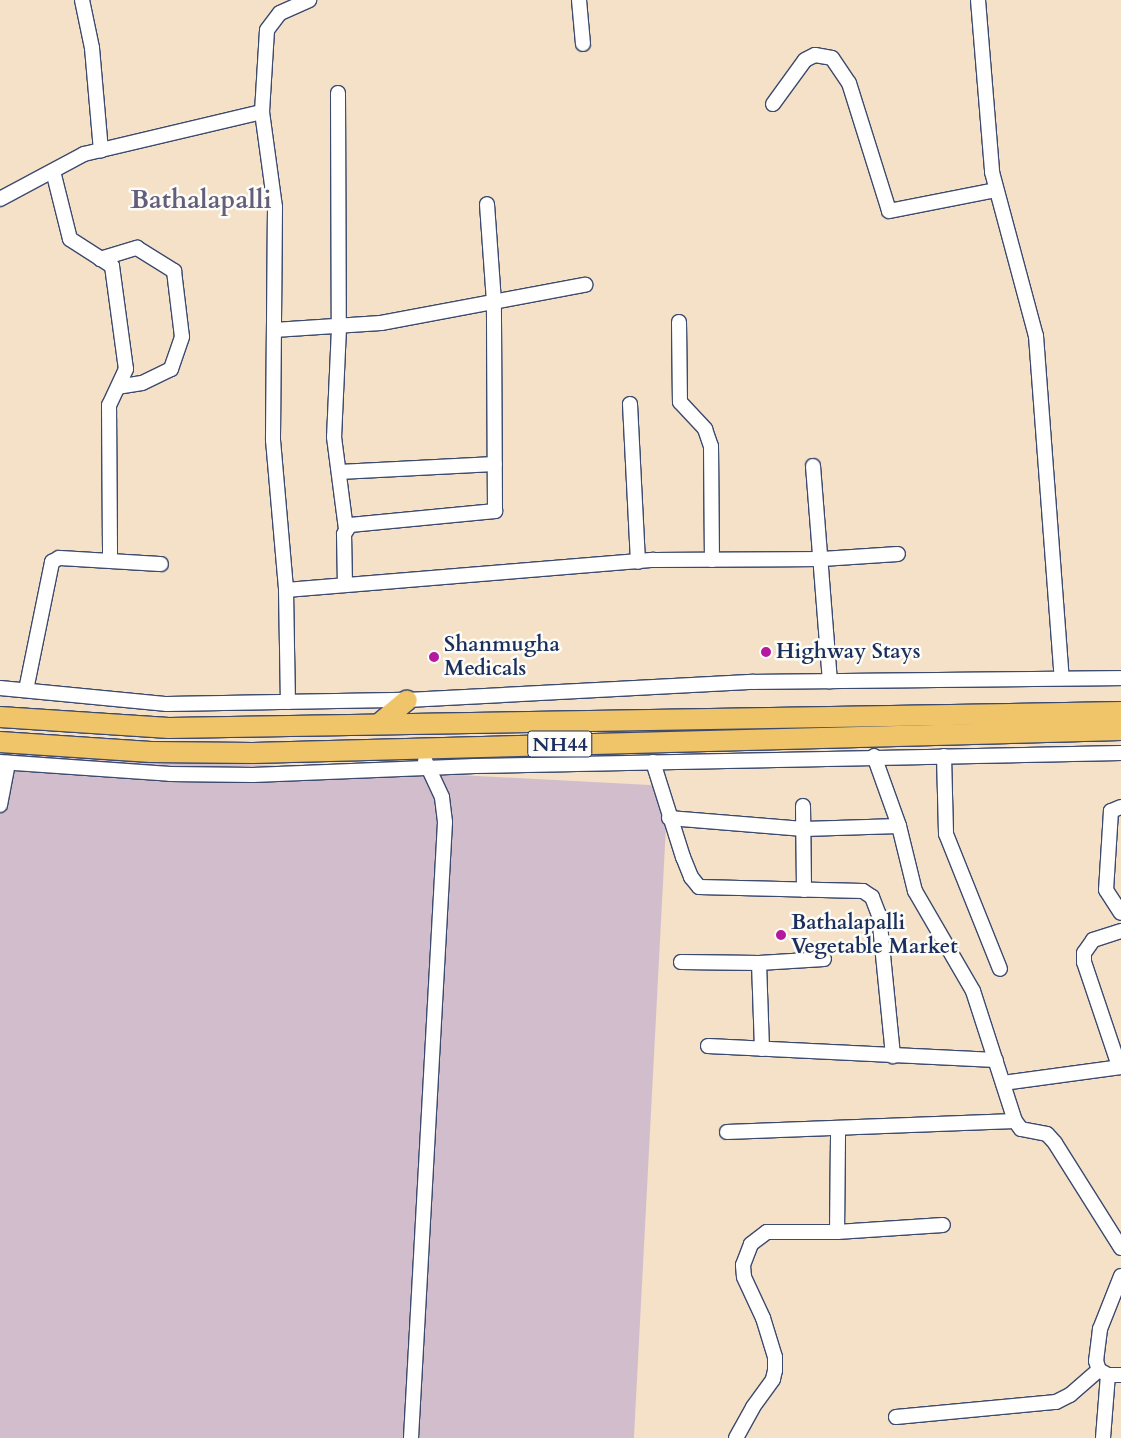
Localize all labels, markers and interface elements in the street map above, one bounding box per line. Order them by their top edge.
district label: Bathalapalli [130,184,272,216]
place label: Shanmugha Medicals [444,632,560,682]
place label: Highway Stays [776,639,921,665]
marker: Highway Stays [760,646,772,658]
marker: Shanmugha Medicals [428,651,440,663]
road number: NH44 [526,726,594,762]
place label: Bathalapalli Vegetable Market [791,910,958,960]
marker: Bathalapalli Vegetable Market [775,929,787,941]

